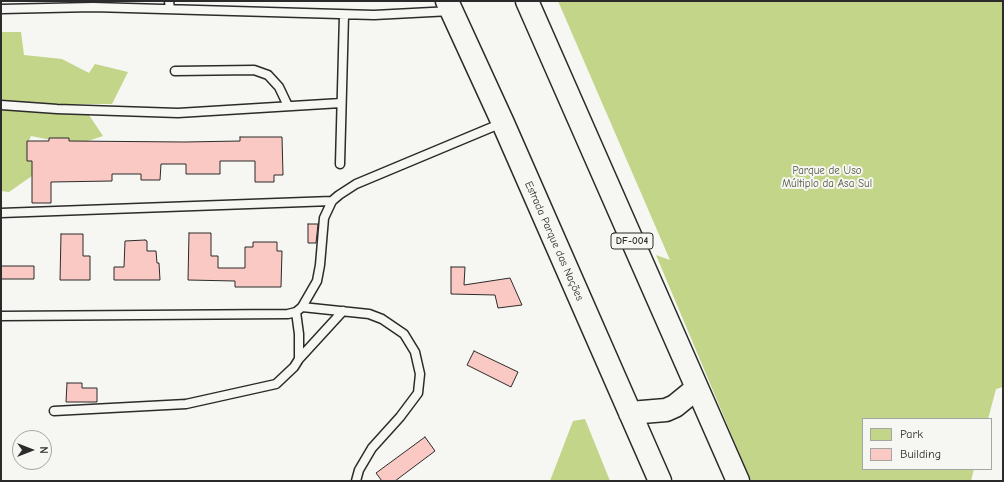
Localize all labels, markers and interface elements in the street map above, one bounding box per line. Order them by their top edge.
park label: Parque de Uso Múltiplo da Asa Sul [782,164,872,190]
street label: Estrada Parque das Nações [522,179,586,303]
road number: DF-004 [611,233,653,249]
legend [862,418,992,470]
text: Park [900,427,923,441]
north arrow [12,430,52,470]
text: N [37,446,50,454]
text: Building [900,447,941,461]

